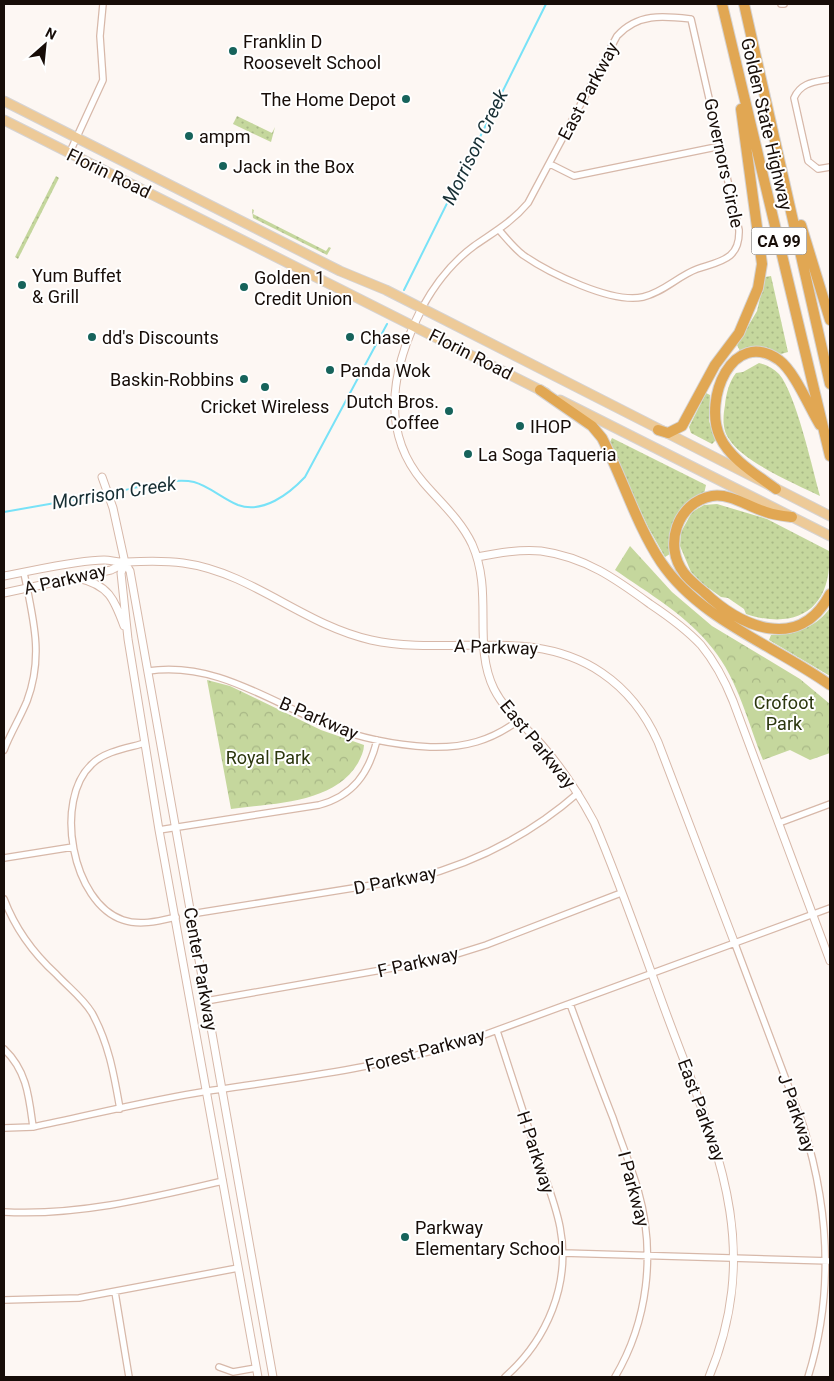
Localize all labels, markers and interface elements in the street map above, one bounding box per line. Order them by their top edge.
north arrow [20,20,70,70]
text: N [43,24,59,43]
place label: Franklin D Roosevelt School [243,31,381,73]
street label: Golden State Highway [737,36,797,213]
street label: East Parkway [553,38,623,143]
marker: Franklin D Roosevelt School [227,45,239,57]
water label: Morrison Creek [437,85,513,208]
place label: The Home Depot [261,89,396,110]
marker: The Home Depot [400,93,412,105]
street label: Governors Circle [700,96,748,230]
place label: ampm [199,126,250,147]
marker: ampm [183,130,195,142]
street label: Florin Road [64,144,154,202]
place label: Jack in the Box [233,156,355,177]
marker: Jack in the Box [217,160,229,172]
road number: CA 99 [752,228,806,255]
place label: Yum Buffet & Grill [32,265,122,307]
place label: Golden 1 Credit Union [254,267,352,309]
marker: Yum Buffet & Grill [16,279,28,291]
marker: Golden 1 Credit Union [238,281,250,293]
street label: Florin Road [426,324,516,384]
place label: dd's Discounts [102,327,219,348]
place label: Chase [360,327,410,348]
marker: dd's Discounts [86,331,98,343]
marker: Chase [344,331,356,343]
place label: Panda Wok [340,360,431,381]
marker: Panda Wok [324,364,336,376]
place label: Baskin-Robbins [110,369,234,390]
marker: Baskin-Robbins [238,373,250,385]
marker: Cricket Wireless [259,381,271,393]
place label: Dutch Bros. Coffee [346,391,439,433]
place label: Cricket Wireless [201,396,329,417]
marker: Dutch Bros. Coffee [443,405,455,417]
place label: IHOP [530,416,571,437]
marker: IHOP [514,420,526,432]
place label: La Soga Taqueria [478,444,616,465]
marker: La Soga Taqueria [462,448,474,460]
water label: Morrison Creek [50,472,178,514]
street label: A Parkway [22,559,109,599]
street label: A Parkway [454,635,539,659]
street label: B Parkway [276,692,362,744]
park label: Crofoot Park [754,692,814,734]
street label: East Parkway [496,696,580,793]
park label: Royal Park [226,747,311,768]
street label: D Parkway [352,862,439,898]
street label: Center Parkway [180,906,222,1033]
street label: F Parkway [375,942,461,981]
street label: Forest Parkway [363,1024,488,1076]
street label: East Parkway [674,1056,730,1165]
street label: J Parkway [774,1071,820,1156]
street label: H Parkway [513,1108,559,1196]
street label: I Parkway [614,1149,654,1230]
place label: Parkway Elementary School [415,1217,564,1259]
marker: Parkway Elementary School [399,1231,411,1243]

